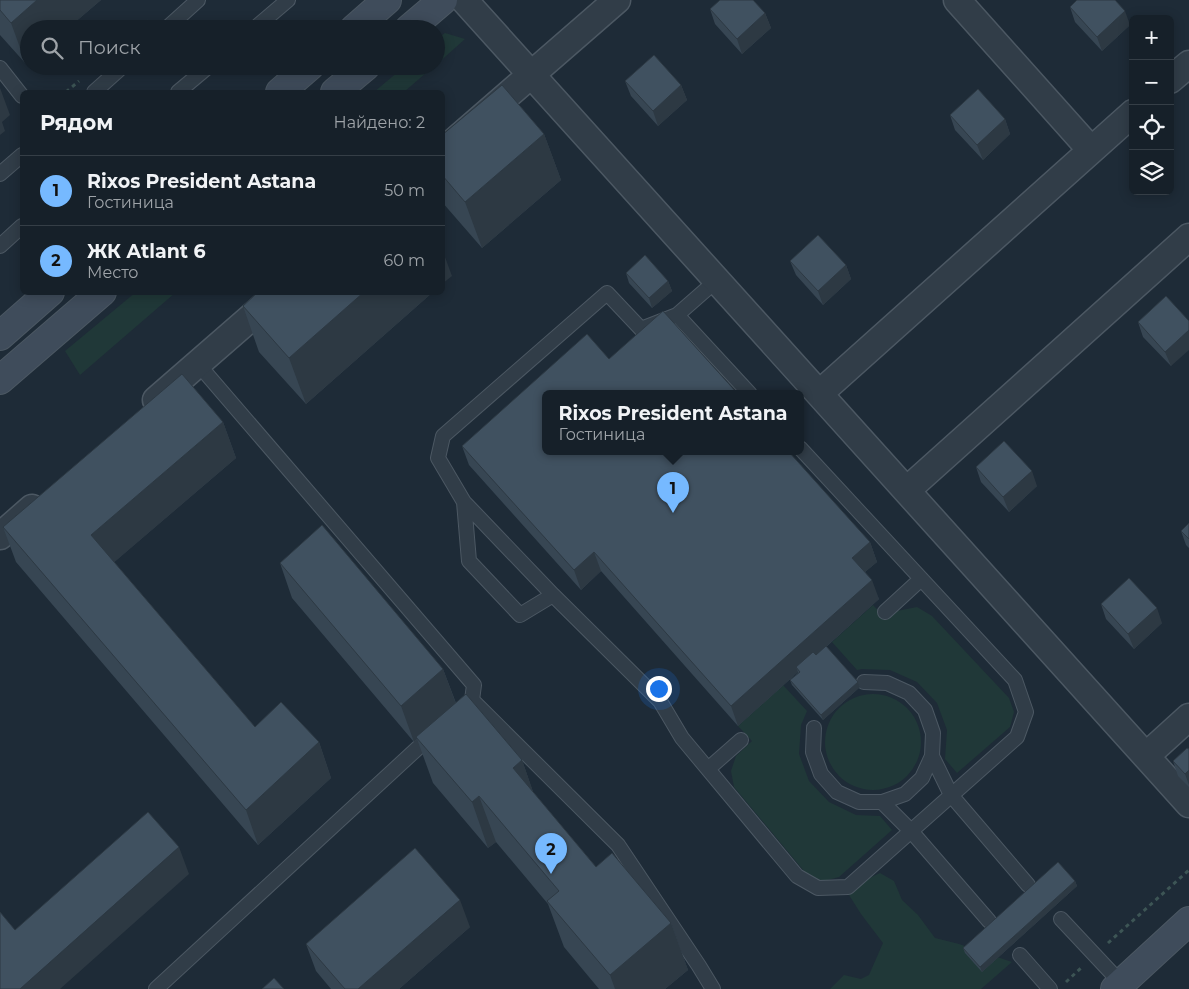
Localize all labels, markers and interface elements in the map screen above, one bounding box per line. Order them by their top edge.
map controls [1129,15,1174,195]
button: + [1129,15,1174,60]
search box [20,20,445,75]
icon: search [38,34,66,62]
text: Поиск [78,36,141,59]
button: − [1129,60,1174,105]
button: locate [1129,105,1174,150]
text: Рядом [40,110,113,135]
text: Найдено: 2 [334,113,425,132]
button: layers [1129,150,1174,195]
text: Rixos President Astana [87,170,316,193]
text: 1 [53,181,59,200]
text: 50 m [384,181,425,200]
text: Гостиница [87,193,174,212]
text: ЖК Atlant 6 [87,240,206,263]
text: 2 [51,251,61,270]
text: 60 m [383,251,425,270]
text: Место [87,263,139,282]
popup [542,390,804,455]
text: Rixos President Astana [558,402,788,425]
text: Гостиница [558,425,645,444]
pin: 1 [657,472,689,513]
your location [646,676,672,702]
pin: 2 [535,833,567,874]

